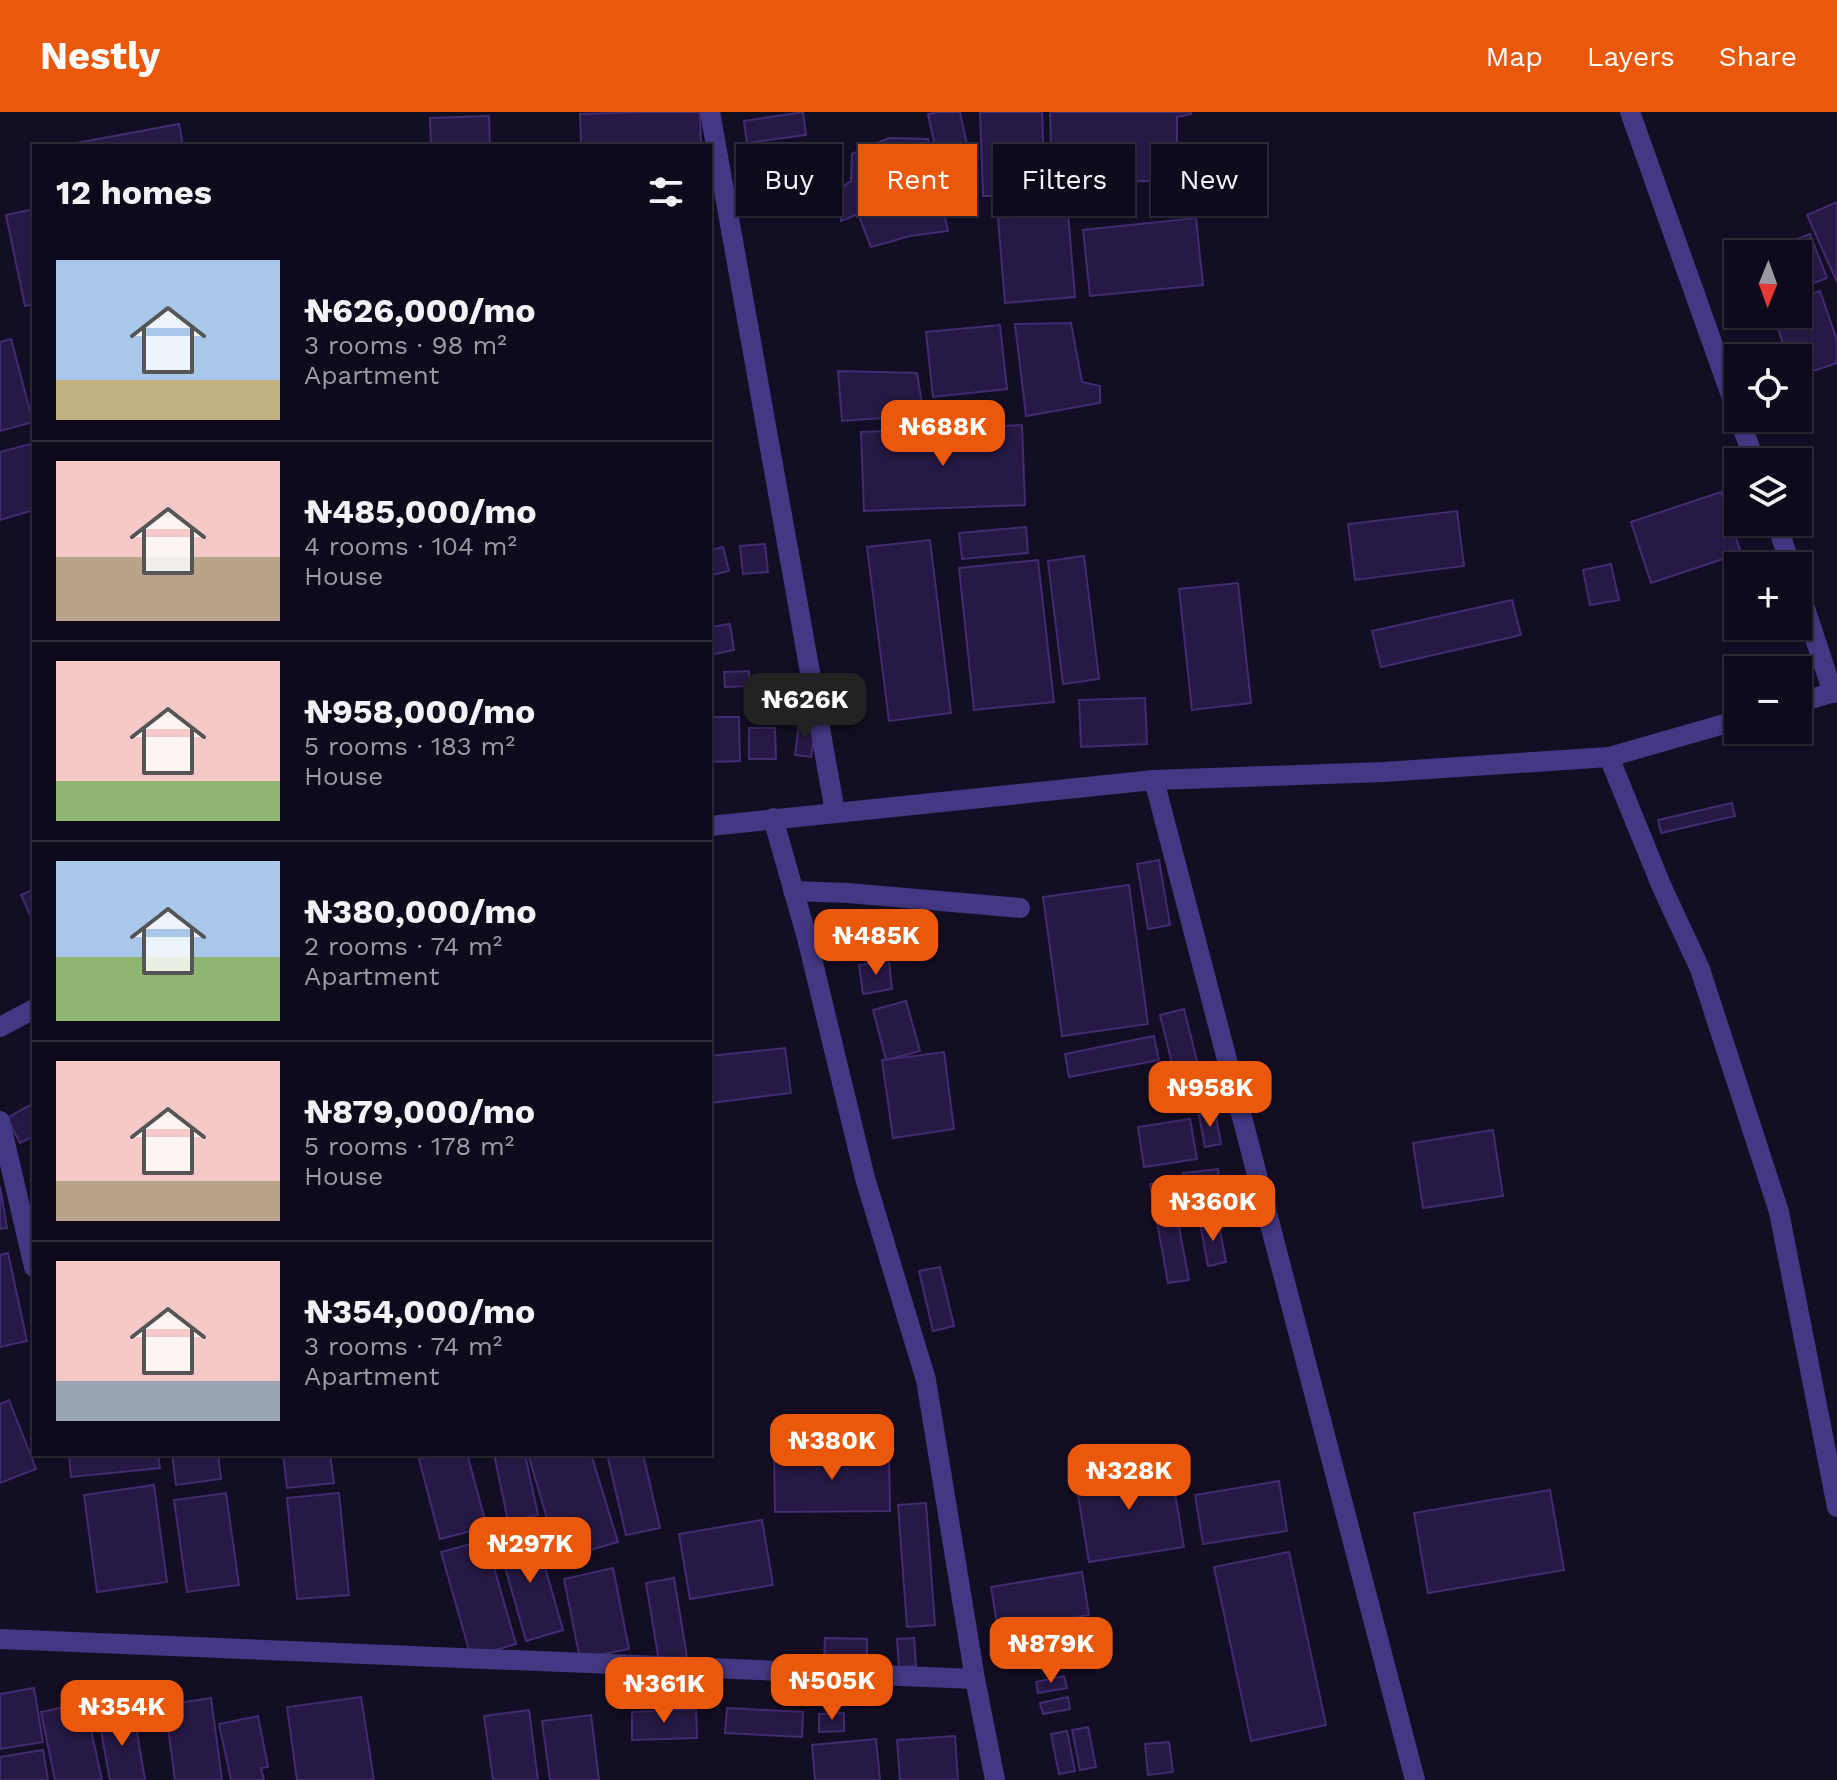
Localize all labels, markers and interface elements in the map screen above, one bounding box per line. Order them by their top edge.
text: Nestly [40,34,160,78]
text: Map [1486,40,1543,73]
text: Layers [1587,40,1675,73]
text: Share [1719,40,1797,73]
chip: Buy [736,144,842,216]
chip: Rent [858,144,977,216]
chip: Filters [993,144,1135,216]
chip: New [1151,144,1267,216]
icon: filters [644,170,688,214]
text: 12 homes [56,172,212,212]
north arrow [1724,240,1812,328]
map controls [1724,240,1812,744]
text: ₦626,000/mo [304,290,536,330]
icon: home [120,292,216,388]
text: 3 rooms · 98 m² [304,330,507,360]
button: locate [1724,344,1812,432]
text: Apartment [304,360,440,390]
pin: ₦688K [887,400,999,468]
text: ₦688K [899,411,987,441]
button: layers [1724,448,1812,536]
text: ₦485,000/mo [304,491,537,531]
icon: home [120,493,216,589]
text: 4 rooms · 104 m² [304,531,517,561]
button: + [1724,552,1812,640]
text: House [304,561,383,591]
button: − [1724,656,1812,744]
pin: ₦626K [749,673,861,741]
text: ₦626K [762,684,848,714]
text: ₦958,000/mo [304,691,535,731]
icon: home [120,693,216,789]
text: 5 rooms · 183 m² [304,731,515,761]
text: House [304,761,383,791]
text: ₦380,000/mo [304,891,537,931]
icon: home [120,893,216,989]
pin: ₦485K [820,909,932,977]
text: ₦485K [832,920,920,950]
text: 2 rooms · 74 m² [304,931,502,961]
text: Apartment [304,961,440,991]
pin: ₦958K [1154,1061,1266,1129]
text: ₦958K [1167,1072,1253,1102]
text: ₦879,000/mo [304,1091,535,1131]
icon: home [120,1093,216,1189]
text: 5 rooms · 178 m² [304,1131,514,1161]
text: House [304,1161,383,1191]
pin: ₦360K [1157,1175,1269,1243]
text: ₦360K [1169,1186,1257,1216]
text: ₦354,000/mo [304,1291,535,1331]
icon: home [120,1293,216,1389]
text: 3 rooms · 74 m² [304,1331,502,1361]
text: Apartment [304,1361,440,1391]
pin: ₦380K [776,1414,888,1482]
text: ₦380K [788,1425,876,1455]
pin: ₦328K [1073,1444,1185,1512]
text: ₦328K [1086,1455,1172,1485]
pin: ₦297K [474,1517,586,1585]
text: ₦297K [487,1528,573,1558]
pin: ₦879K [995,1617,1107,1685]
text: ₦879K [1008,1628,1094,1658]
pin: ₦505K [776,1654,888,1722]
pin: ₦361K [608,1657,720,1725]
text: ₦505K [789,1665,875,1695]
text: ₦361K [623,1668,705,1698]
pin: ₦354K [66,1680,178,1748]
text: ₦354K [79,1691,165,1721]

